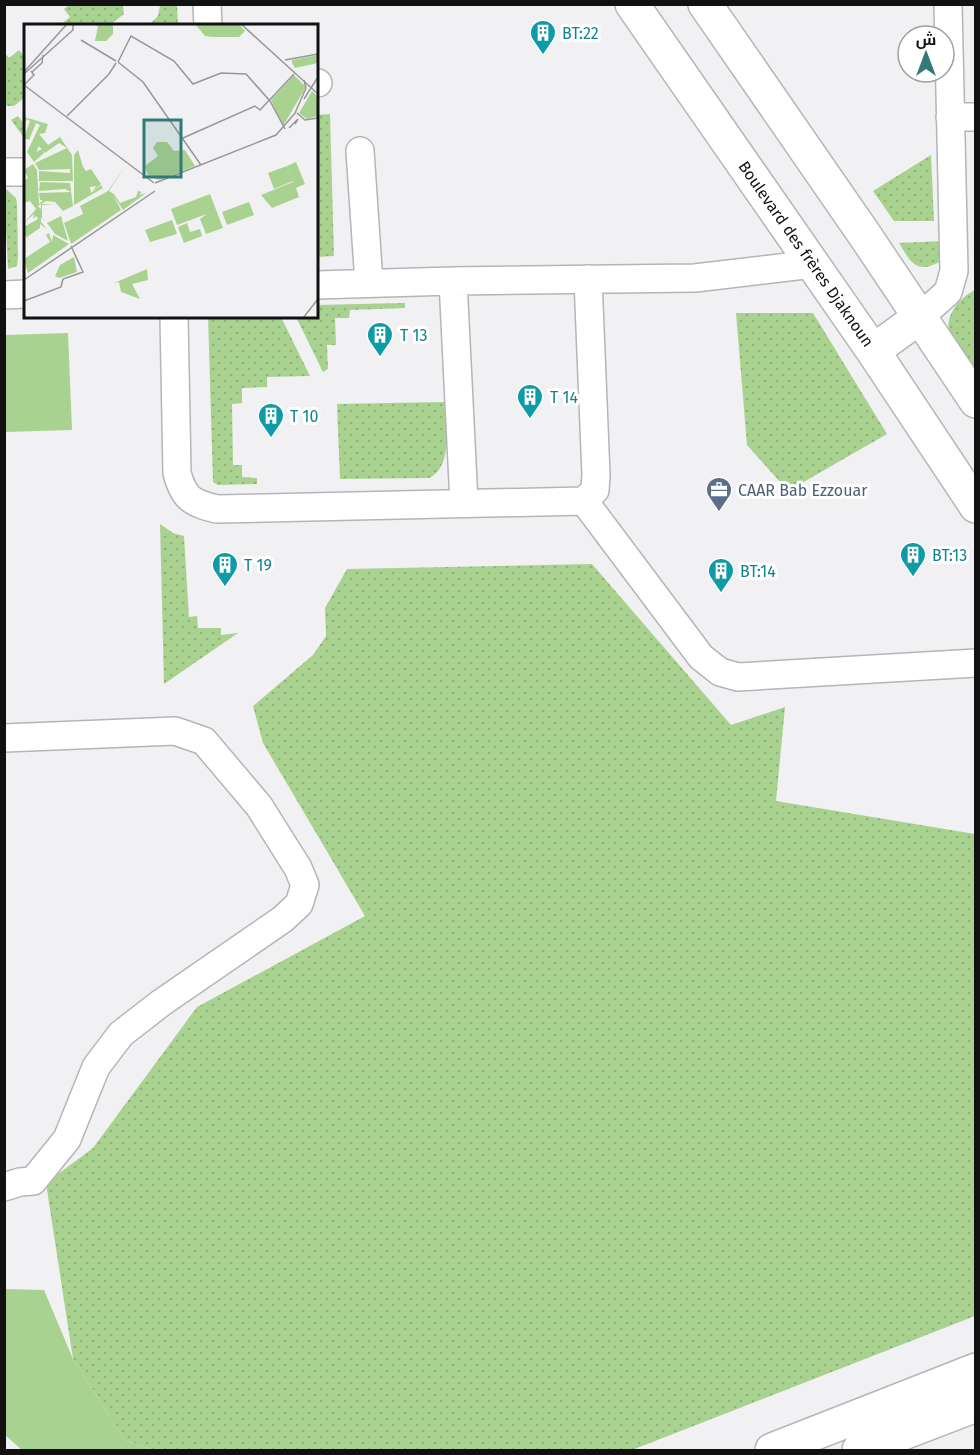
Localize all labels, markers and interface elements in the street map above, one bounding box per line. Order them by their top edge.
building icon: BT:22 [528,18,558,56]
inset map [24,24,318,318]
place label: BT:22 [562,24,599,43]
north arrow [896,24,956,84]
text: ش [916,30,936,49]
street label: Boulevard des frères Djaknoun [734,157,878,351]
building icon: T 13 [365,320,395,358]
place label: T 13 [400,326,427,345]
building icon: T 14 [515,382,545,420]
place label: T 14 [550,388,578,407]
building icon: T 10 [256,401,286,439]
place label: T 10 [290,407,318,426]
office icon: CAAR Bab Ezzouar [704,475,734,513]
place label: CAAR Bab Ezzouar [738,481,868,500]
building icon: BT:13 [898,540,928,578]
place label: BT:13 [932,546,967,565]
building icon: T 19 [210,550,240,588]
place label: T 19 [244,556,272,575]
building icon: BT:14 [706,556,736,594]
place label: BT:14 [740,562,776,581]

